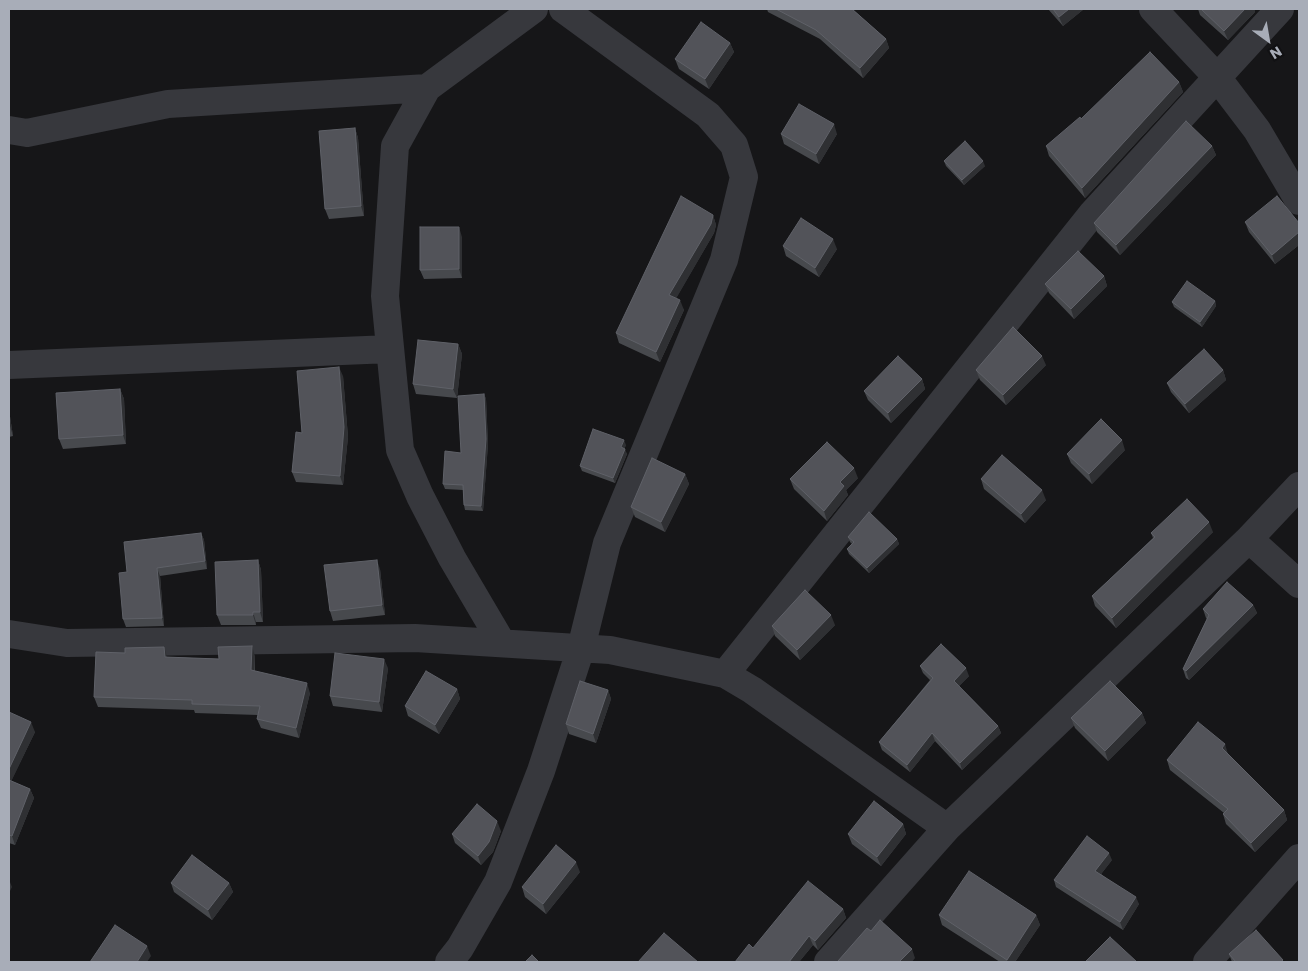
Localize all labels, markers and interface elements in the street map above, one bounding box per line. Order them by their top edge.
north arrow [1243,15,1293,65]
text: N [1266,41,1286,64]

